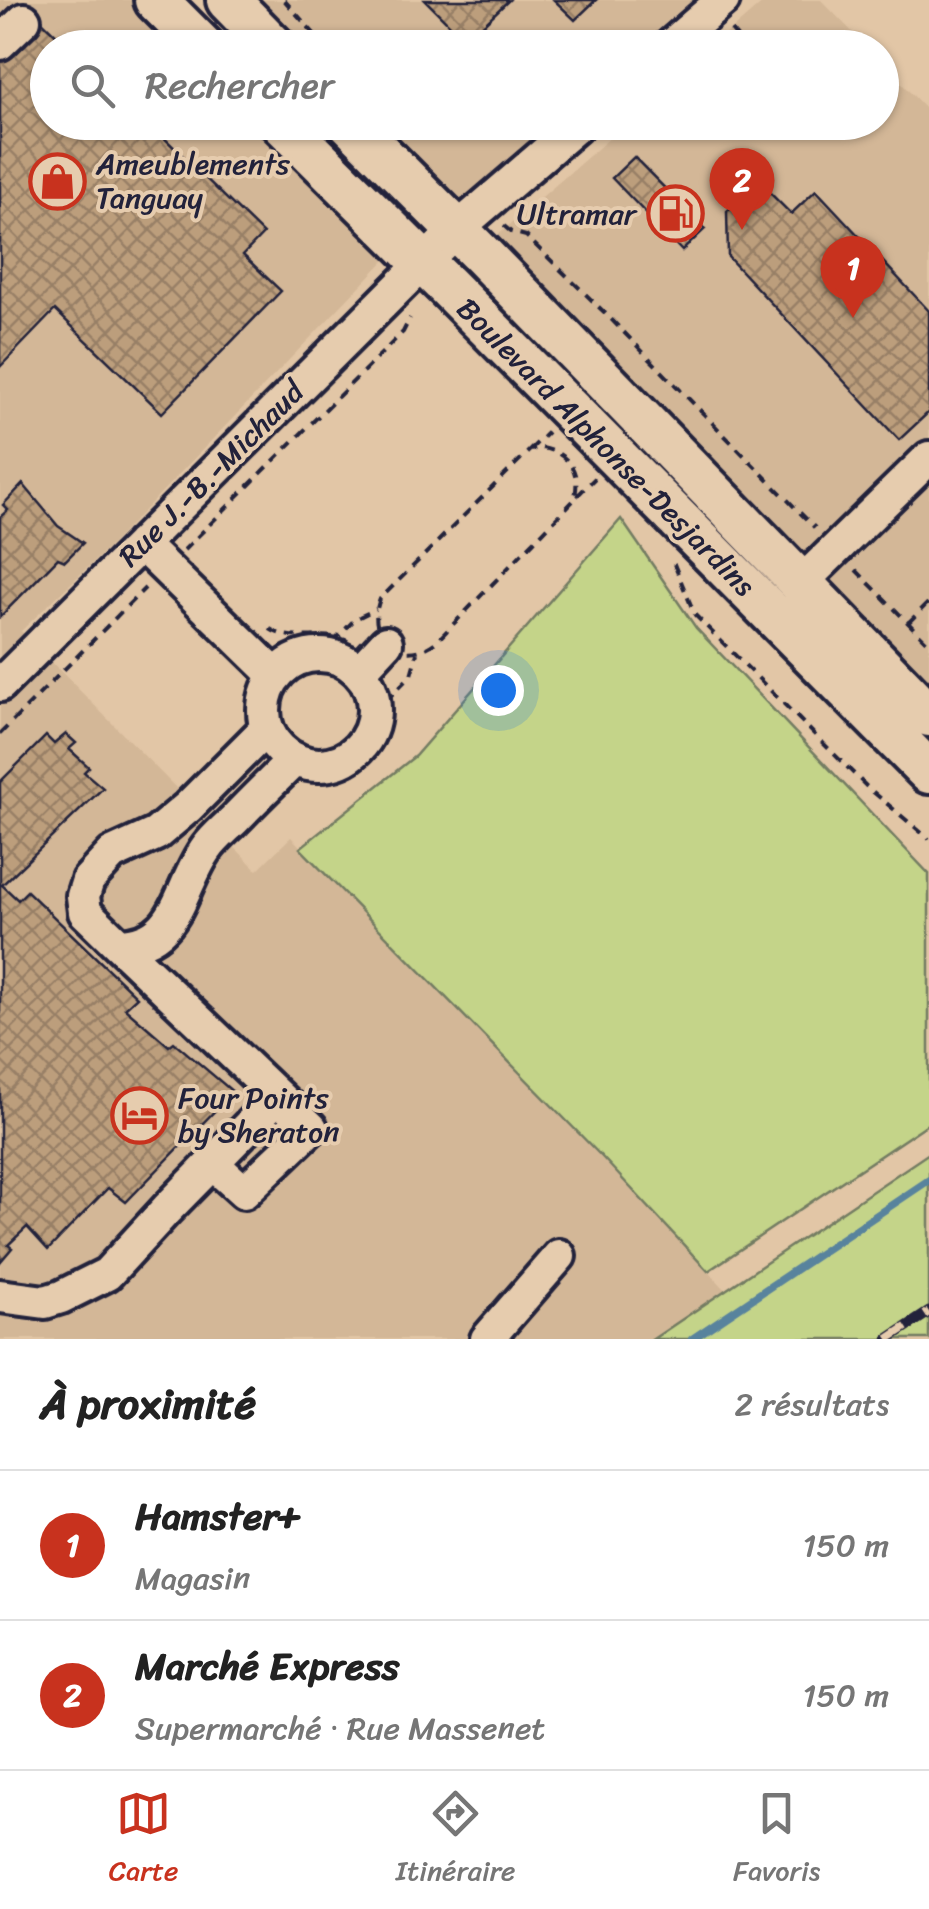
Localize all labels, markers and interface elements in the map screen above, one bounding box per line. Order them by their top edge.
search box [30,30,899,140]
text: Rechercher [145,52,334,119]
icon: search [65,58,120,113]
place label: Ameublements Tanguay [95,137,290,225]
pin: 2 [710,148,774,230]
shop icon: Ameublements Tanguay [27,151,87,211]
fuel station icon: Ultramar [645,184,705,244]
place label: Ultramar [517,187,638,241]
pin: 1 [820,236,886,318]
street label: Boulevard Alphonse-Desjardins [443,284,769,610]
street label: Rue J.-B.-Michaud [105,366,319,580]
your location [473,665,524,716]
place label: Four Points by Sheraton [178,1071,339,1159]
hotel icon: Four Points by Sheraton [109,1085,169,1145]
text: À proximité [40,1367,256,1441]
text: 2 résultats [735,1376,889,1433]
text: Hamster+ [135,1483,301,1550]
text: 1 [66,1517,79,1574]
text: 150 m [803,1517,889,1574]
text: Magasin [135,1550,250,1607]
text: Marché Express [135,1633,400,1700]
text: 2 [63,1667,82,1724]
text: 150 m [803,1667,889,1724]
text: Supermarché · Rue Massenet [135,1700,545,1757]
tab: Carte [109,1786,178,1895]
tab: Itinéraire [396,1786,516,1895]
tab: Favoris [733,1786,820,1895]

